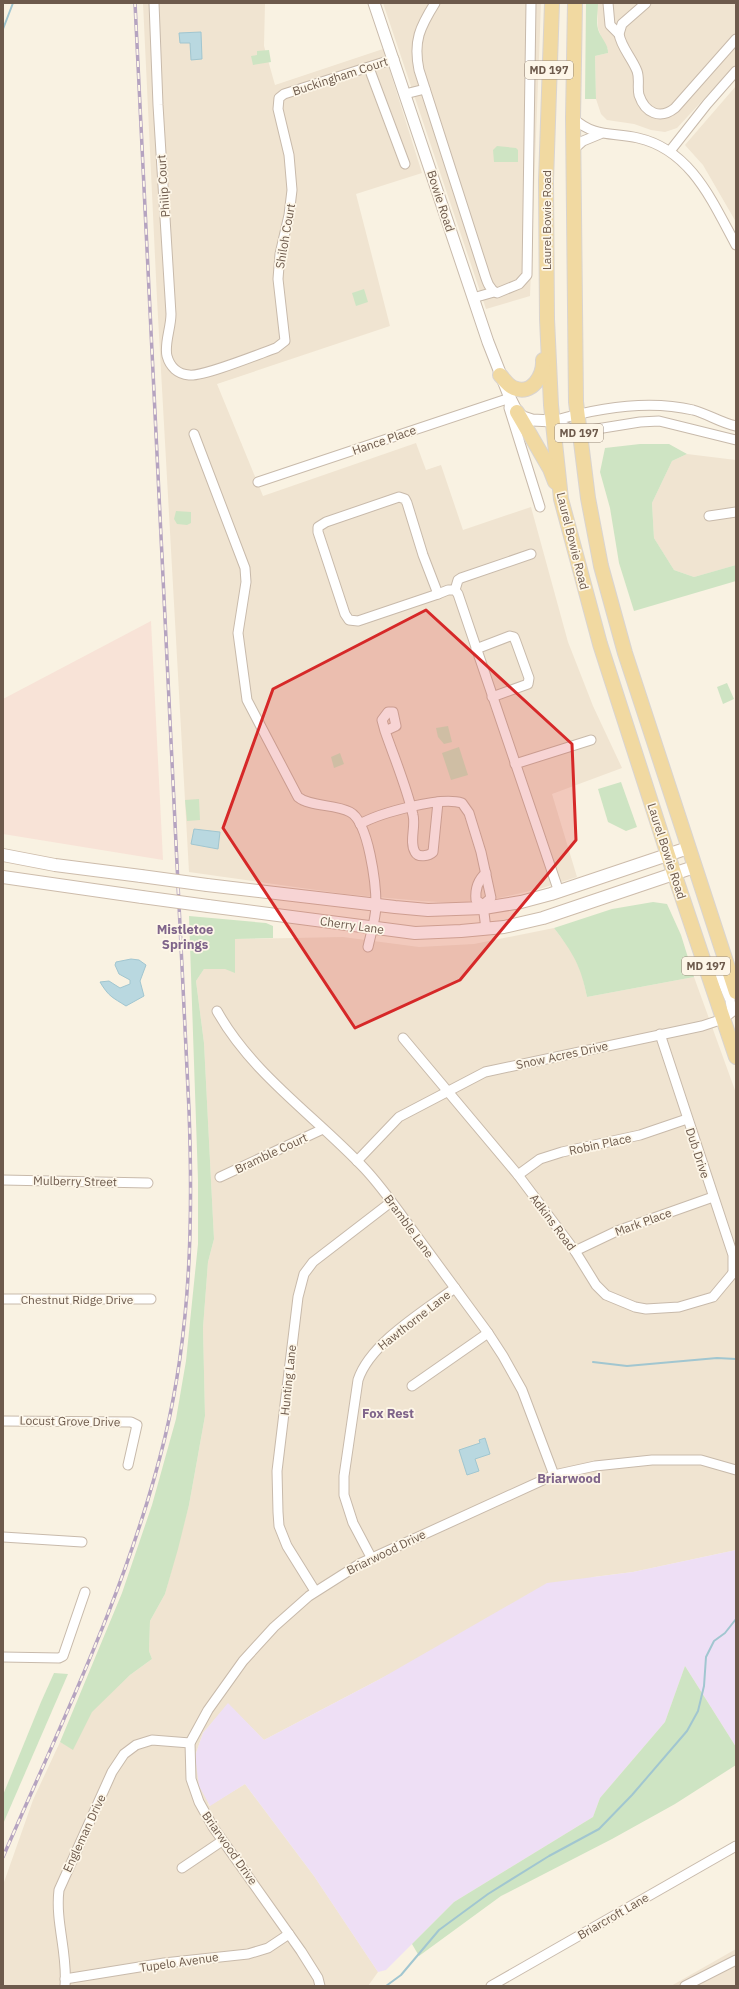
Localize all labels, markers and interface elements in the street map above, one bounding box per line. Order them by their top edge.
street label: Buckingham Court [290,54,390,98]
road number: MD 197 [525,61,573,79]
street label: Philip Court [153,154,173,218]
street label: Bowie Road [424,168,458,234]
street label: Laurel Bowie Road [539,170,554,270]
street label: Shiloh Court [272,202,298,270]
street label: Hance Place [350,422,418,458]
road number: MD 197 [555,424,603,442]
street label: Laurel Bowie Road [554,491,592,591]
street label: Laurel Bowie Road [644,801,690,901]
street label: Cherry Lane [319,913,385,937]
district label: Mistletoe Springs [157,921,213,953]
road number: MD 197 [682,957,730,975]
street label: Snow Acres Drive [515,1038,610,1072]
street label: Dub Drive [683,1126,713,1181]
street label: Bramble Court [232,1130,310,1176]
street label: Robin Place [567,1130,633,1158]
street label: Mulberry Street [33,1173,117,1189]
street label: Bramble Lane [381,1191,437,1261]
street label: Adkins Road [527,1191,579,1253]
street label: Mark Place [613,1205,674,1239]
street label: Hawthorne Lane [375,1287,454,1353]
street label: Chestnut Ridge Drive [21,1292,134,1307]
street label: Hunting Lane [277,1343,299,1416]
district label: Fox Rest [362,1405,414,1422]
street label: Locust Grove Drive [20,1413,121,1429]
district label: Briarwood [537,1470,601,1487]
street label: Briarwood Drive [344,1526,428,1578]
street label: Engleman Drive [59,1791,109,1874]
street label: Briarwood Drive [199,1808,261,1888]
street label: Briarcroft Lane [575,1889,652,1942]
street label: Tupelo Avenue [139,1949,220,1975]

